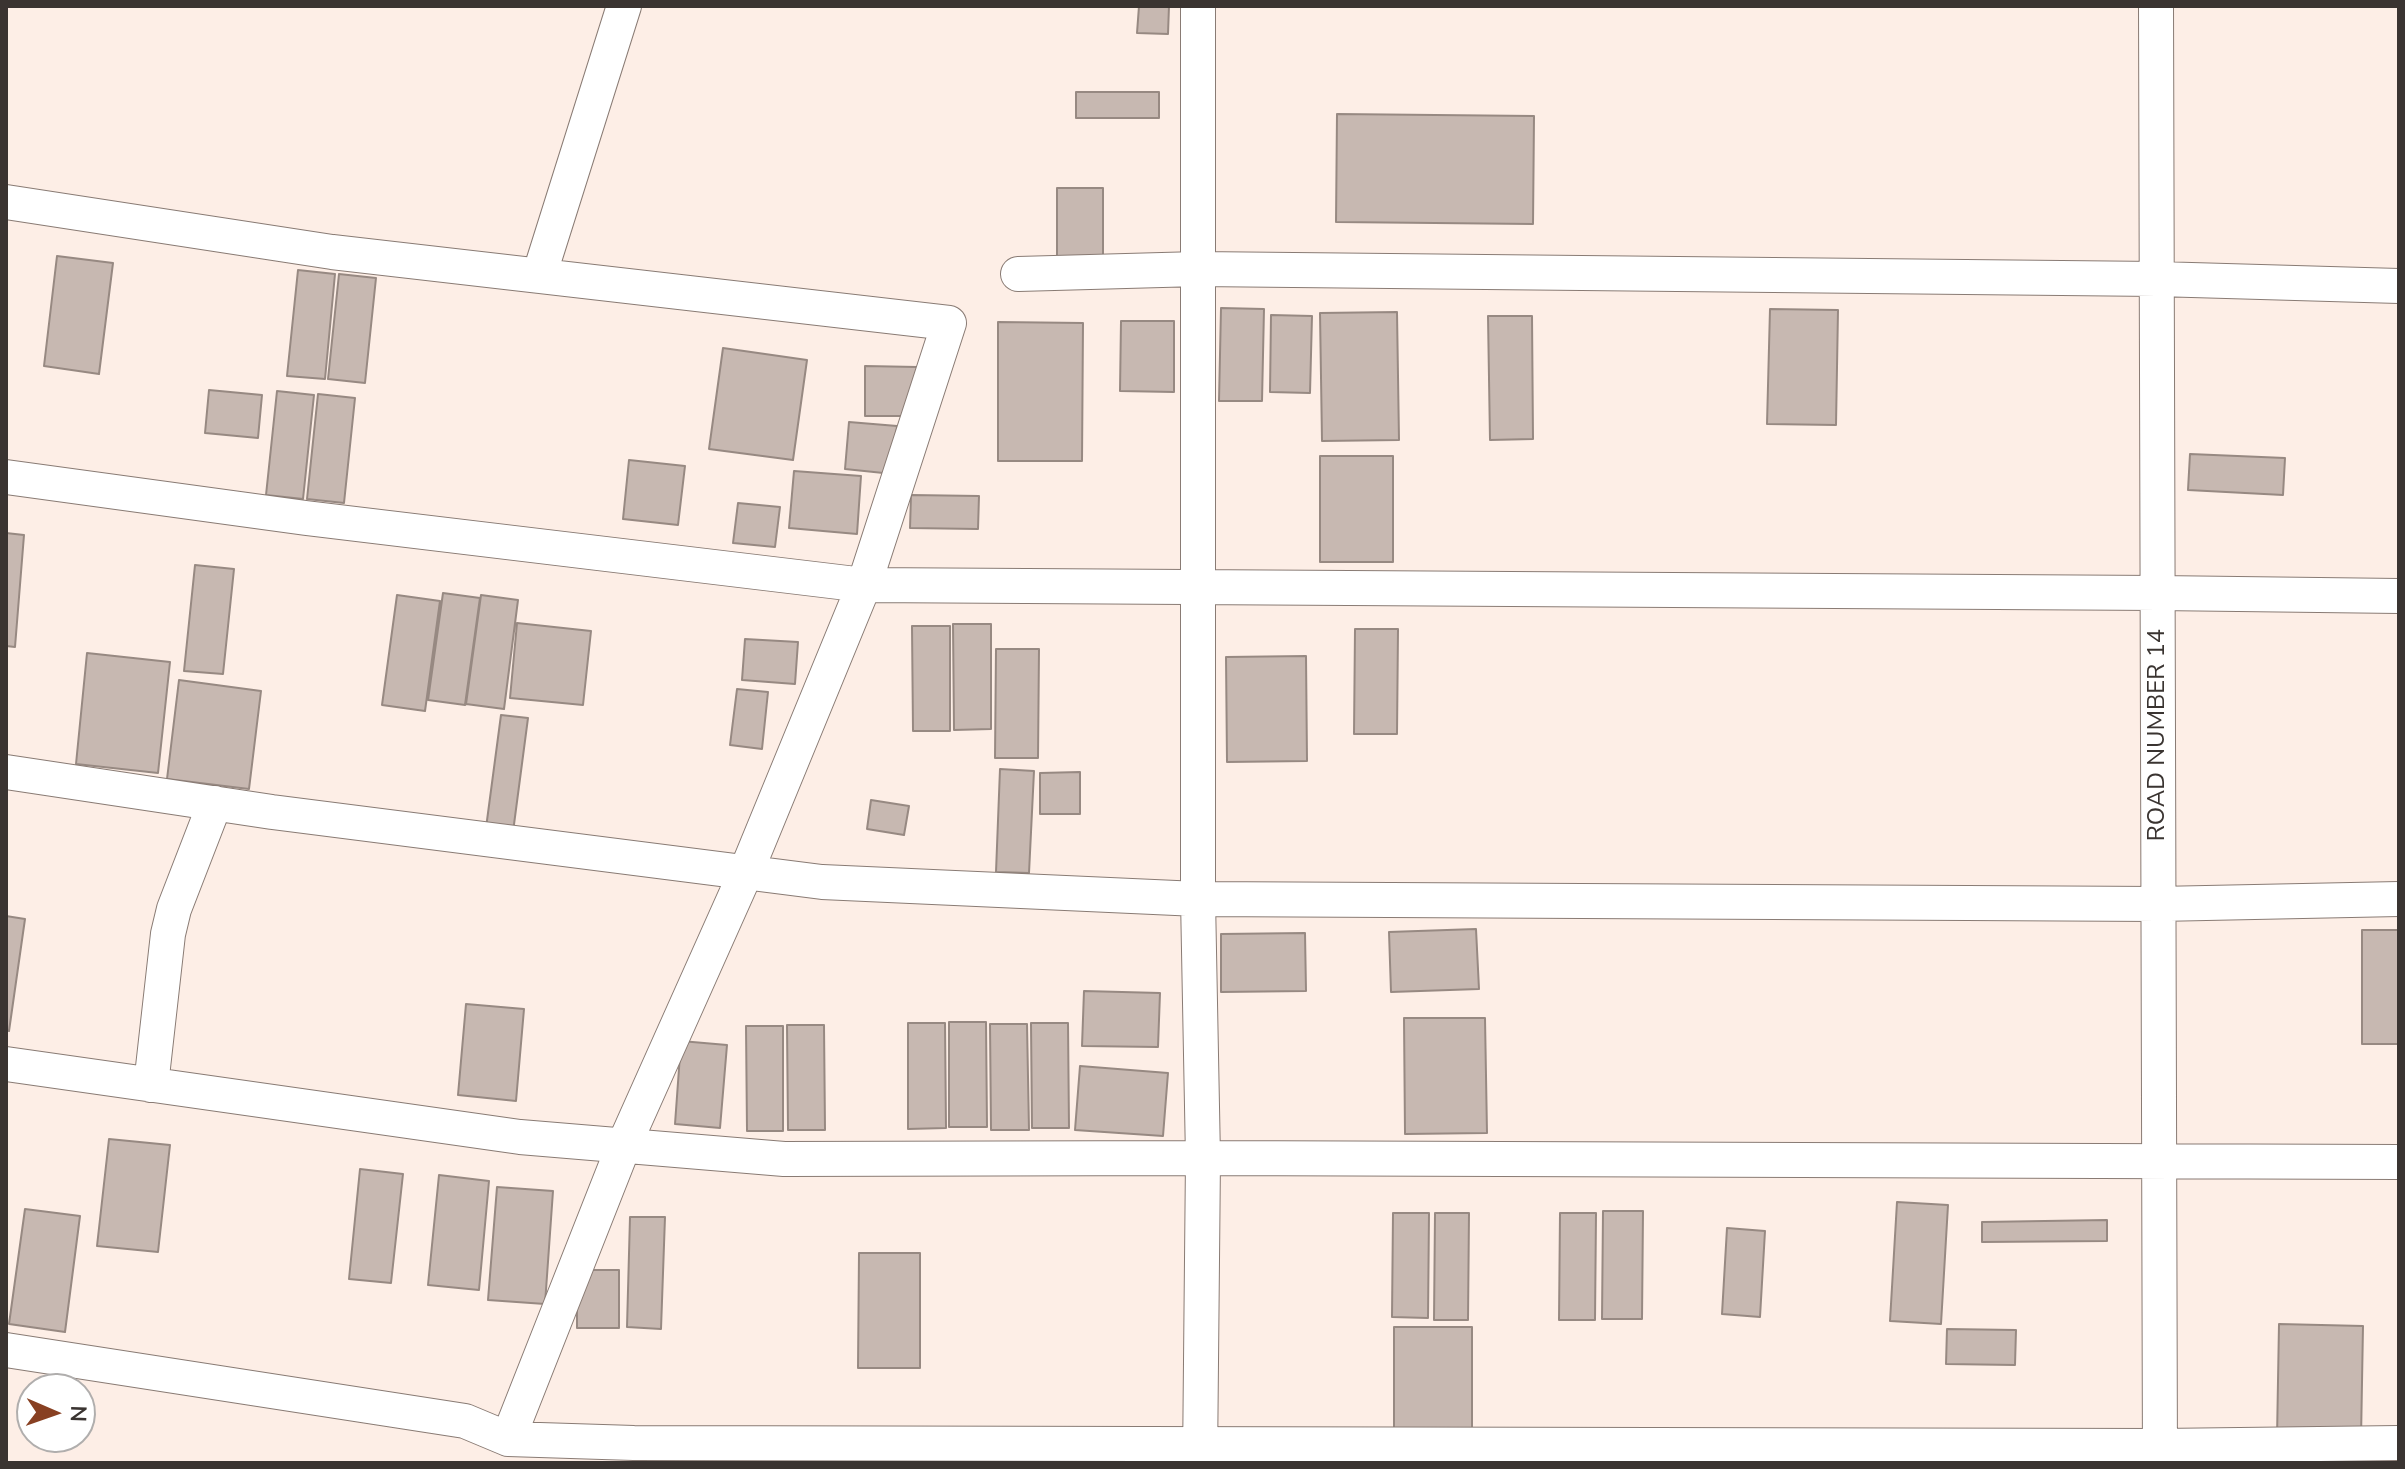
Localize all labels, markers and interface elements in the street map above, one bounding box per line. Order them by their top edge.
street label: ROAD NUMBER 14 [2144,629,2172,841]
north arrow [16,1373,96,1453]
text: N [63,1405,93,1423]

